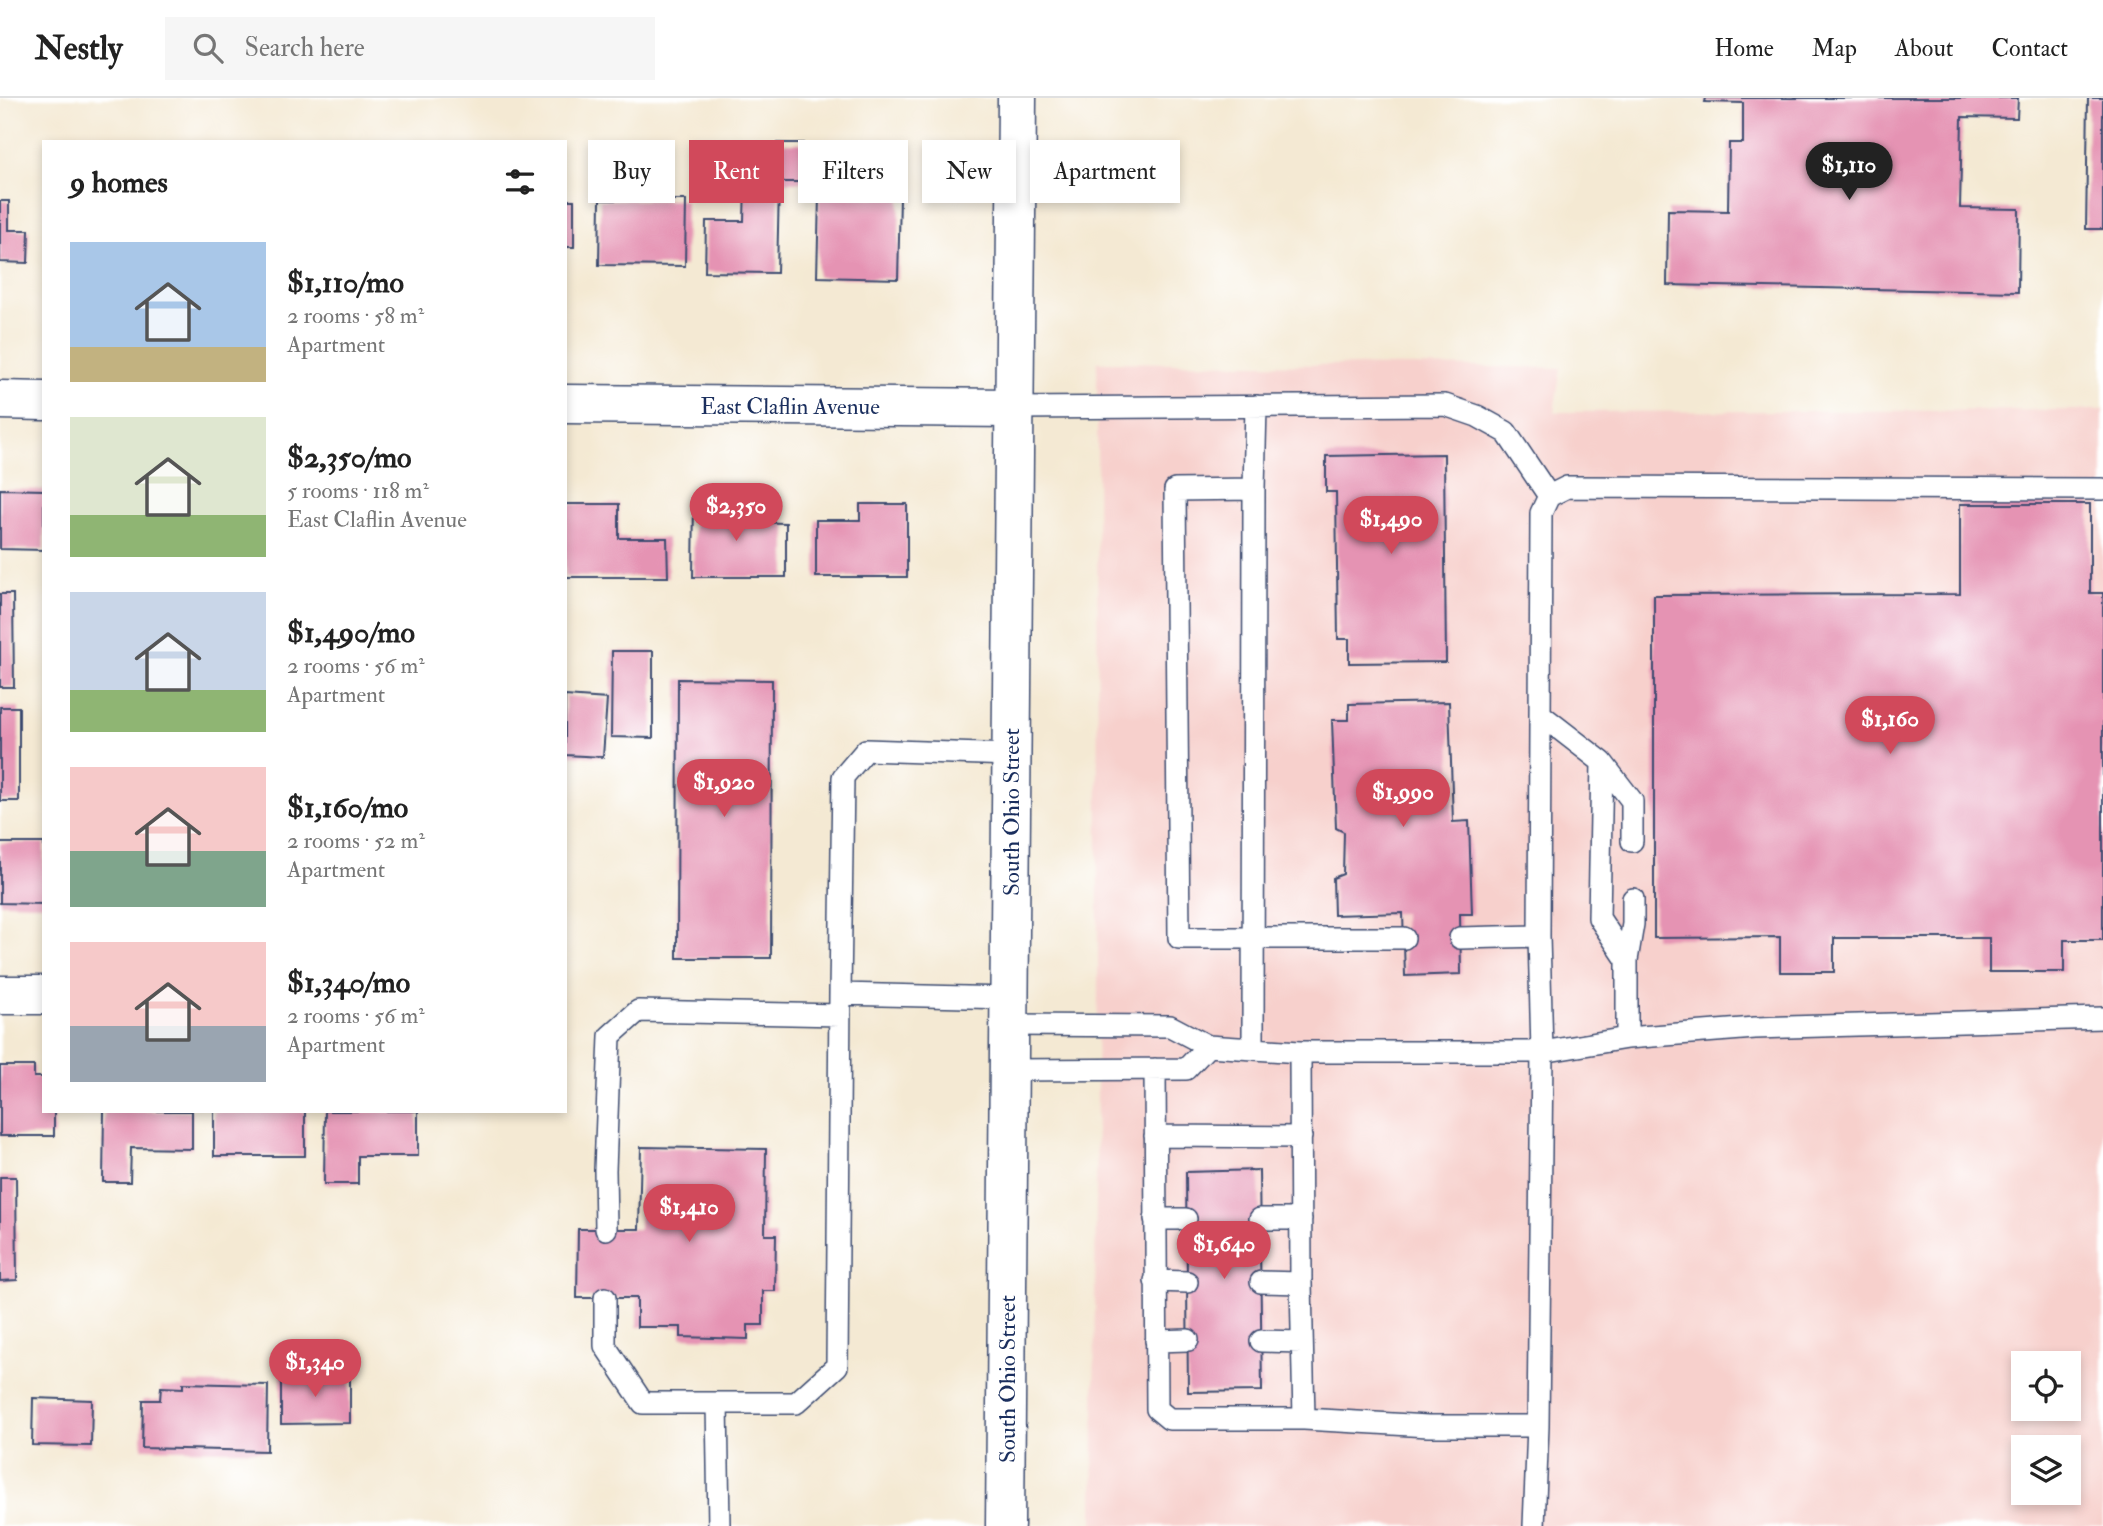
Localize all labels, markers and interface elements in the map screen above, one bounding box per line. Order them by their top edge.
search box [165,17,655,80]
text: Nestly [35,28,123,69]
icon: search [189,29,227,67]
text: Search here [245,32,365,64]
text: Home [1714,33,1774,64]
text: Map [1812,33,1857,64]
text: About [1895,33,1954,64]
text: Contact [1992,33,2068,64]
chip: Buy [588,140,675,203]
chip: Rent [689,140,784,203]
chip: Filters [798,140,908,203]
chip: New [922,140,1016,203]
chip: Apartment [1030,140,1180,203]
pin: $1,110 [1792,142,1906,202]
text: $1,110 [1822,150,1876,179]
icon: filters [501,163,539,201]
text: 9 homes [70,164,168,201]
text: $1,110/mo [287,264,404,301]
icon: home [126,270,210,354]
text: 2 rooms · 58 m² [287,301,424,330]
text: Apartment [287,330,385,359]
street label: East Claflin Avenue [700,392,880,421]
text: $2,350/mo [287,439,412,476]
icon: home [126,445,210,529]
text: 5 rooms · 118 m² [287,476,429,505]
pin: $2,350 [679,484,793,543]
text: $2,350 [706,491,766,520]
pin: $1,490 [1334,496,1448,556]
text: $1,490 [1359,504,1423,533]
text: East Claflin Avenue [287,505,467,534]
text: $1,490/mo [287,614,415,651]
icon: home [126,620,210,704]
text: 2 rooms · 56 m² [287,651,425,680]
text: Apartment [287,680,385,709]
pin: $1,160 [1833,696,1947,756]
text: $1,160 [1861,704,1919,733]
street label: South Ohio Street [997,728,1026,896]
pin: $1,920 [667,760,781,819]
text: $1,920 [693,767,755,796]
pin: $1,990 [1346,770,1460,829]
text: $1,990 [1372,777,1434,806]
text: $1,160/mo [287,789,408,826]
icon: home [126,795,210,879]
text: 2 rooms · 52 m² [287,826,425,855]
text: Apartment [287,855,385,884]
text: $1,340/mo [287,964,410,1001]
icon: home [126,970,210,1054]
text: 2 rooms · 56 m² [287,1001,425,1030]
text: Apartment [287,1030,385,1059]
pin: $1,410 [632,1184,746,1244]
text: $1,410 [659,1192,719,1221]
pin: $1,640 [1167,1222,1281,1281]
text: $1,640 [1193,1229,1255,1258]
street label: South Ohio Street [993,1295,1022,1463]
pin: $1,340 [258,1340,372,1399]
text: $1,340 [285,1347,345,1376]
map controls [2011,1351,2081,1505]
button: locate [2011,1351,2081,1421]
button: layers [2011,1435,2081,1505]

